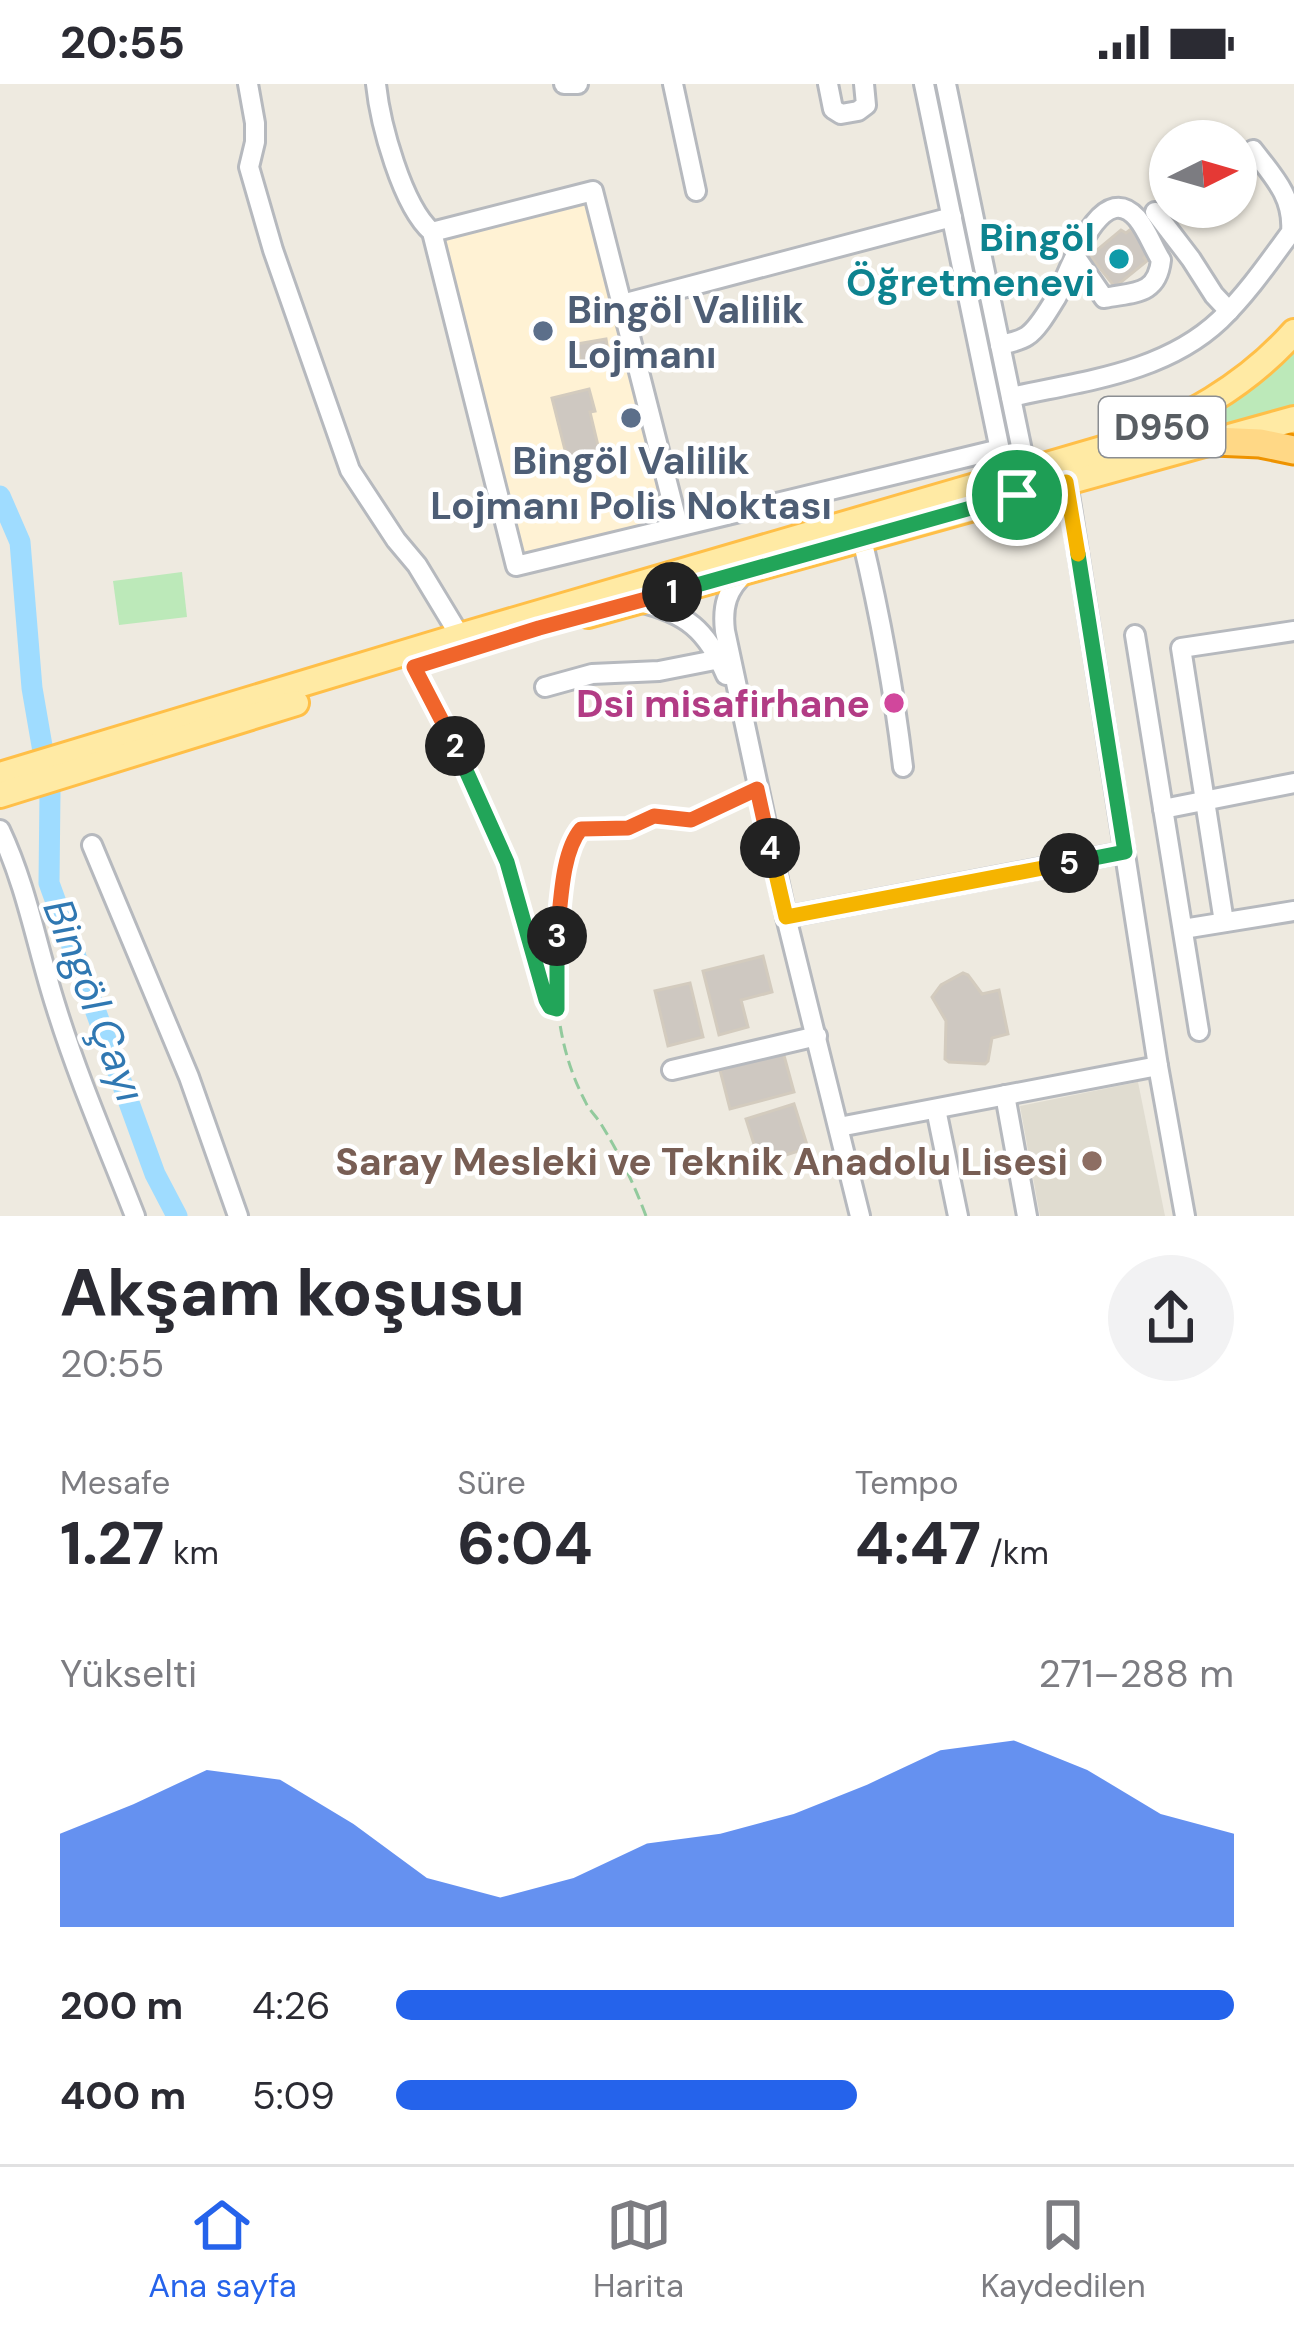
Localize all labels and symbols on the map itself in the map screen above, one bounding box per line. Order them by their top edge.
north arrow [1149,120,1257,228]
place label: Bingöl Öğretmenevi [846,212,1095,308]
marker: Bingöl Öğretmenevi [1106,246,1132,272]
place label: Bingöl Valilik Lojmanı [567,284,804,380]
marker: Bingöl Valilik Lojmanı [530,318,556,344]
road number: D950 [1099,397,1225,457]
marker: Bingöl Valilik Lojmanı Polis Noktası [618,405,644,431]
place label: Bingöl Valilik Lojmanı Polis Noktası [430,435,832,531]
pin [966,444,1068,546]
pin: 1 [642,562,702,622]
place label: Dsi misafirhane [576,678,870,729]
marker: Dsi misafirhane [881,690,907,716]
pin: 2 [425,716,485,776]
pin: 4 [740,818,800,878]
pin: 5 [1039,833,1099,893]
water label: Bingöl Çayı [31,891,158,1109]
pin: 3 [527,906,587,966]
place label: Saray Mesleki ve Teknik Anadolu Lisesi [335,1136,1068,1187]
marker: Saray Mesleki ve Teknik Anadolu Lisesi [1079,1148,1105,1174]

